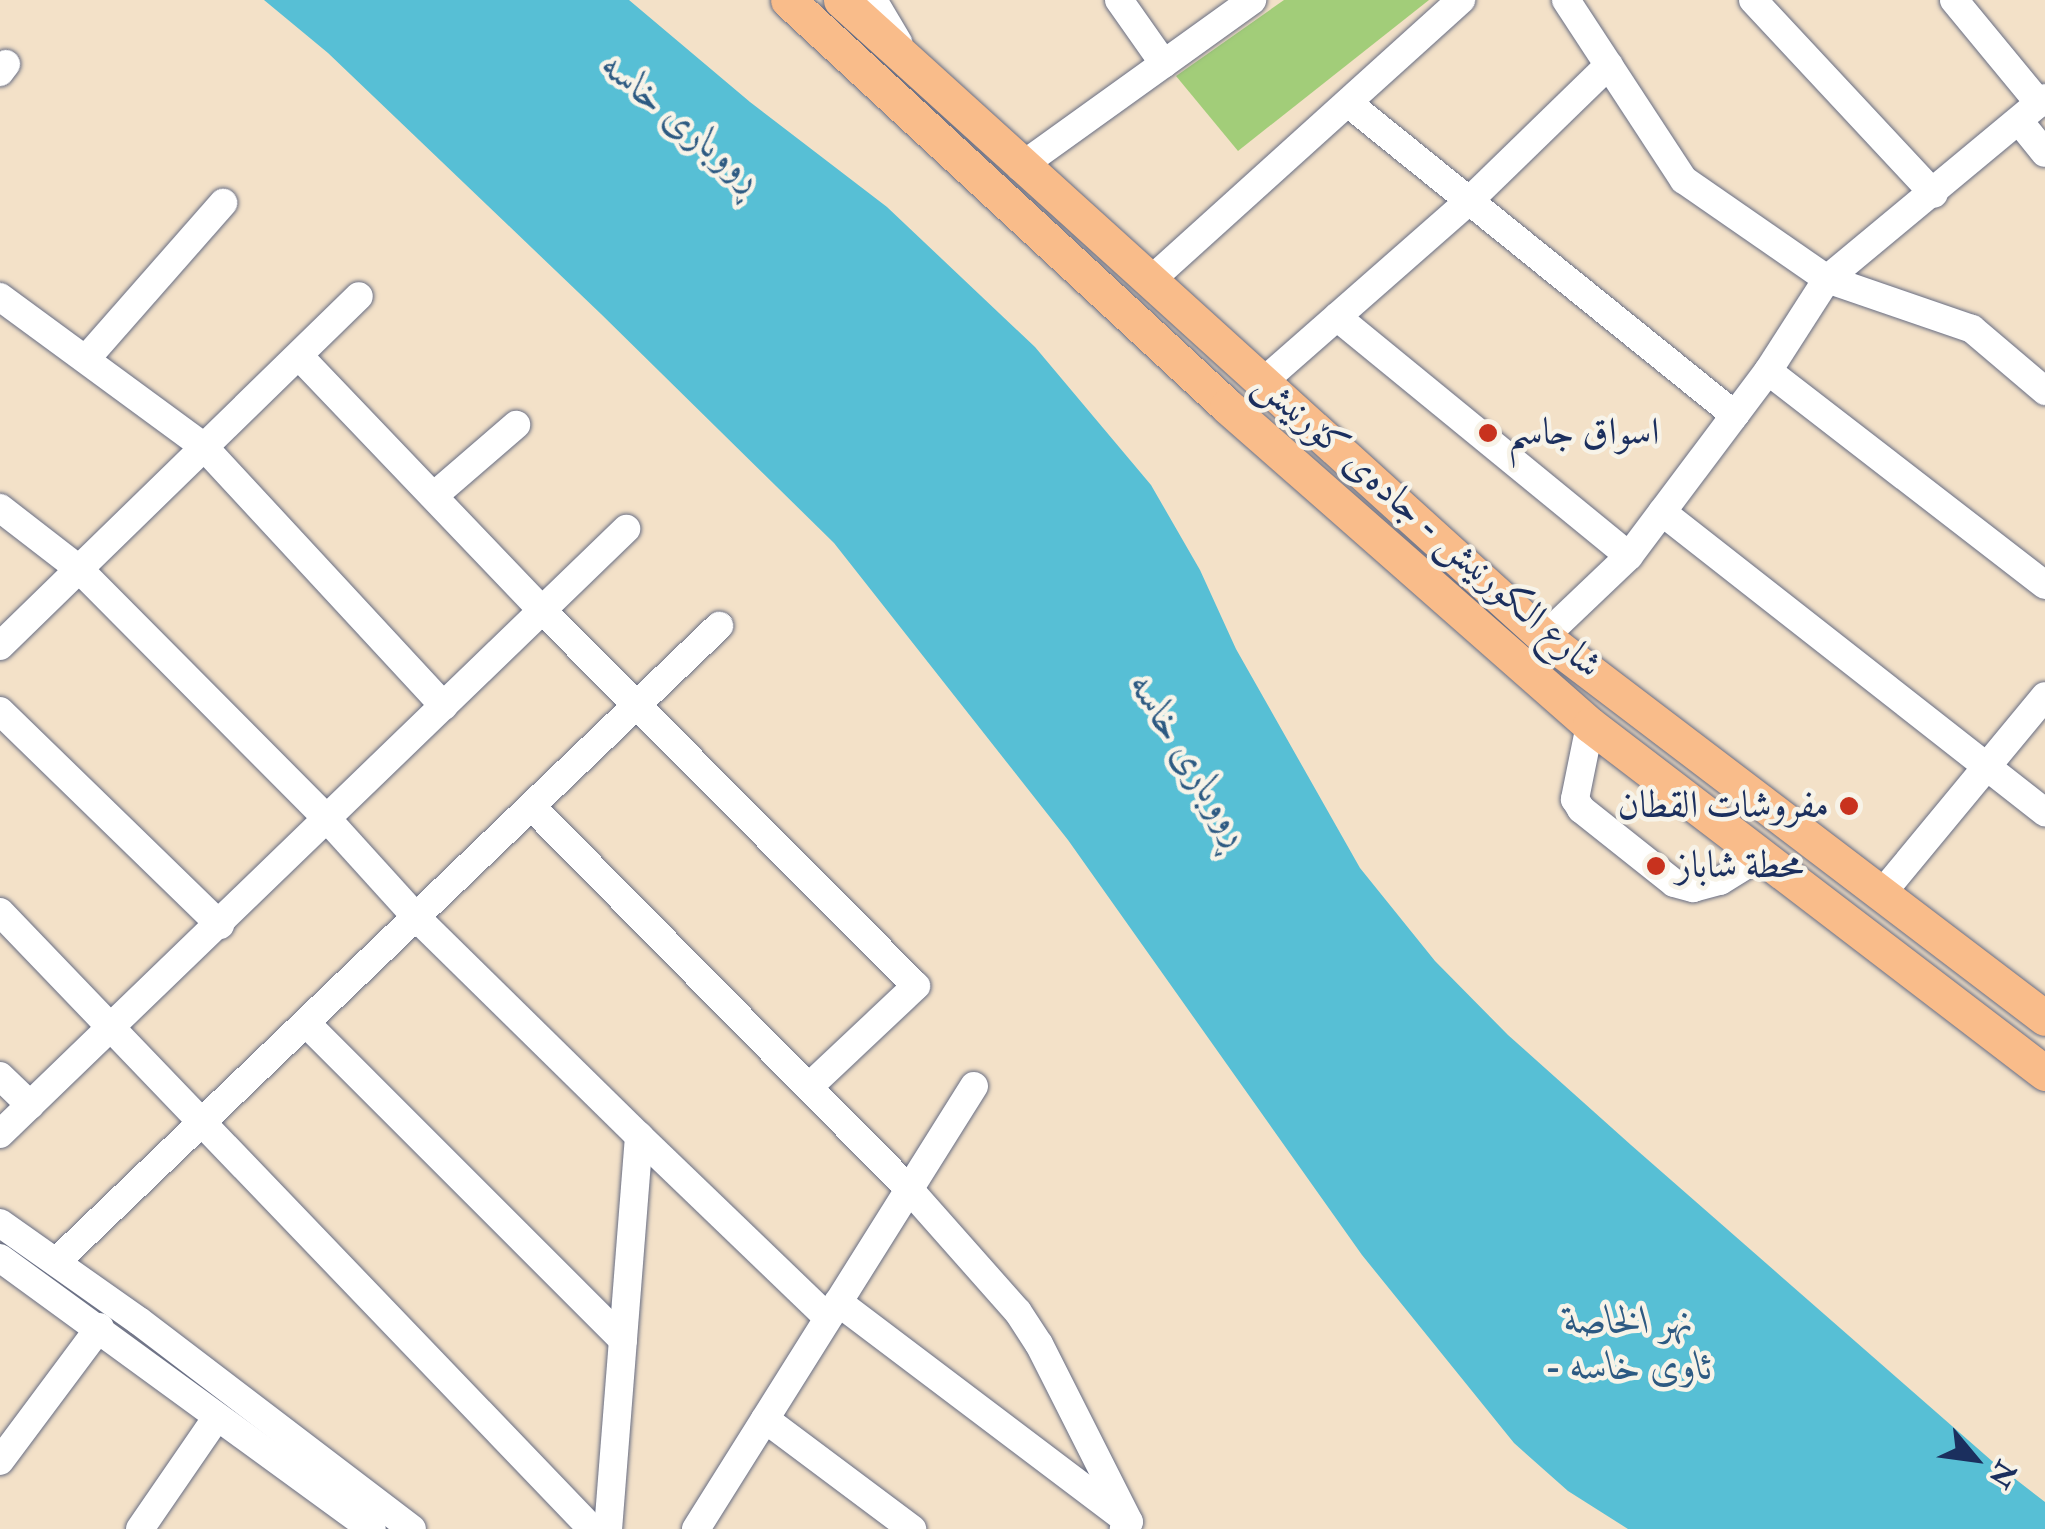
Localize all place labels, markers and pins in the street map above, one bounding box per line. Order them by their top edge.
place label: اسواق جاسم [1508,410,1660,456]
marker: اسواق جاسم [1477,422,1499,444]
place label: مفروشات القطان [1618,783,1829,829]
marker: مفروشات القطان [1838,795,1860,817]
place label: محطة شاباز [1676,843,1804,889]
marker: محطة شاباز [1645,855,1667,877]

